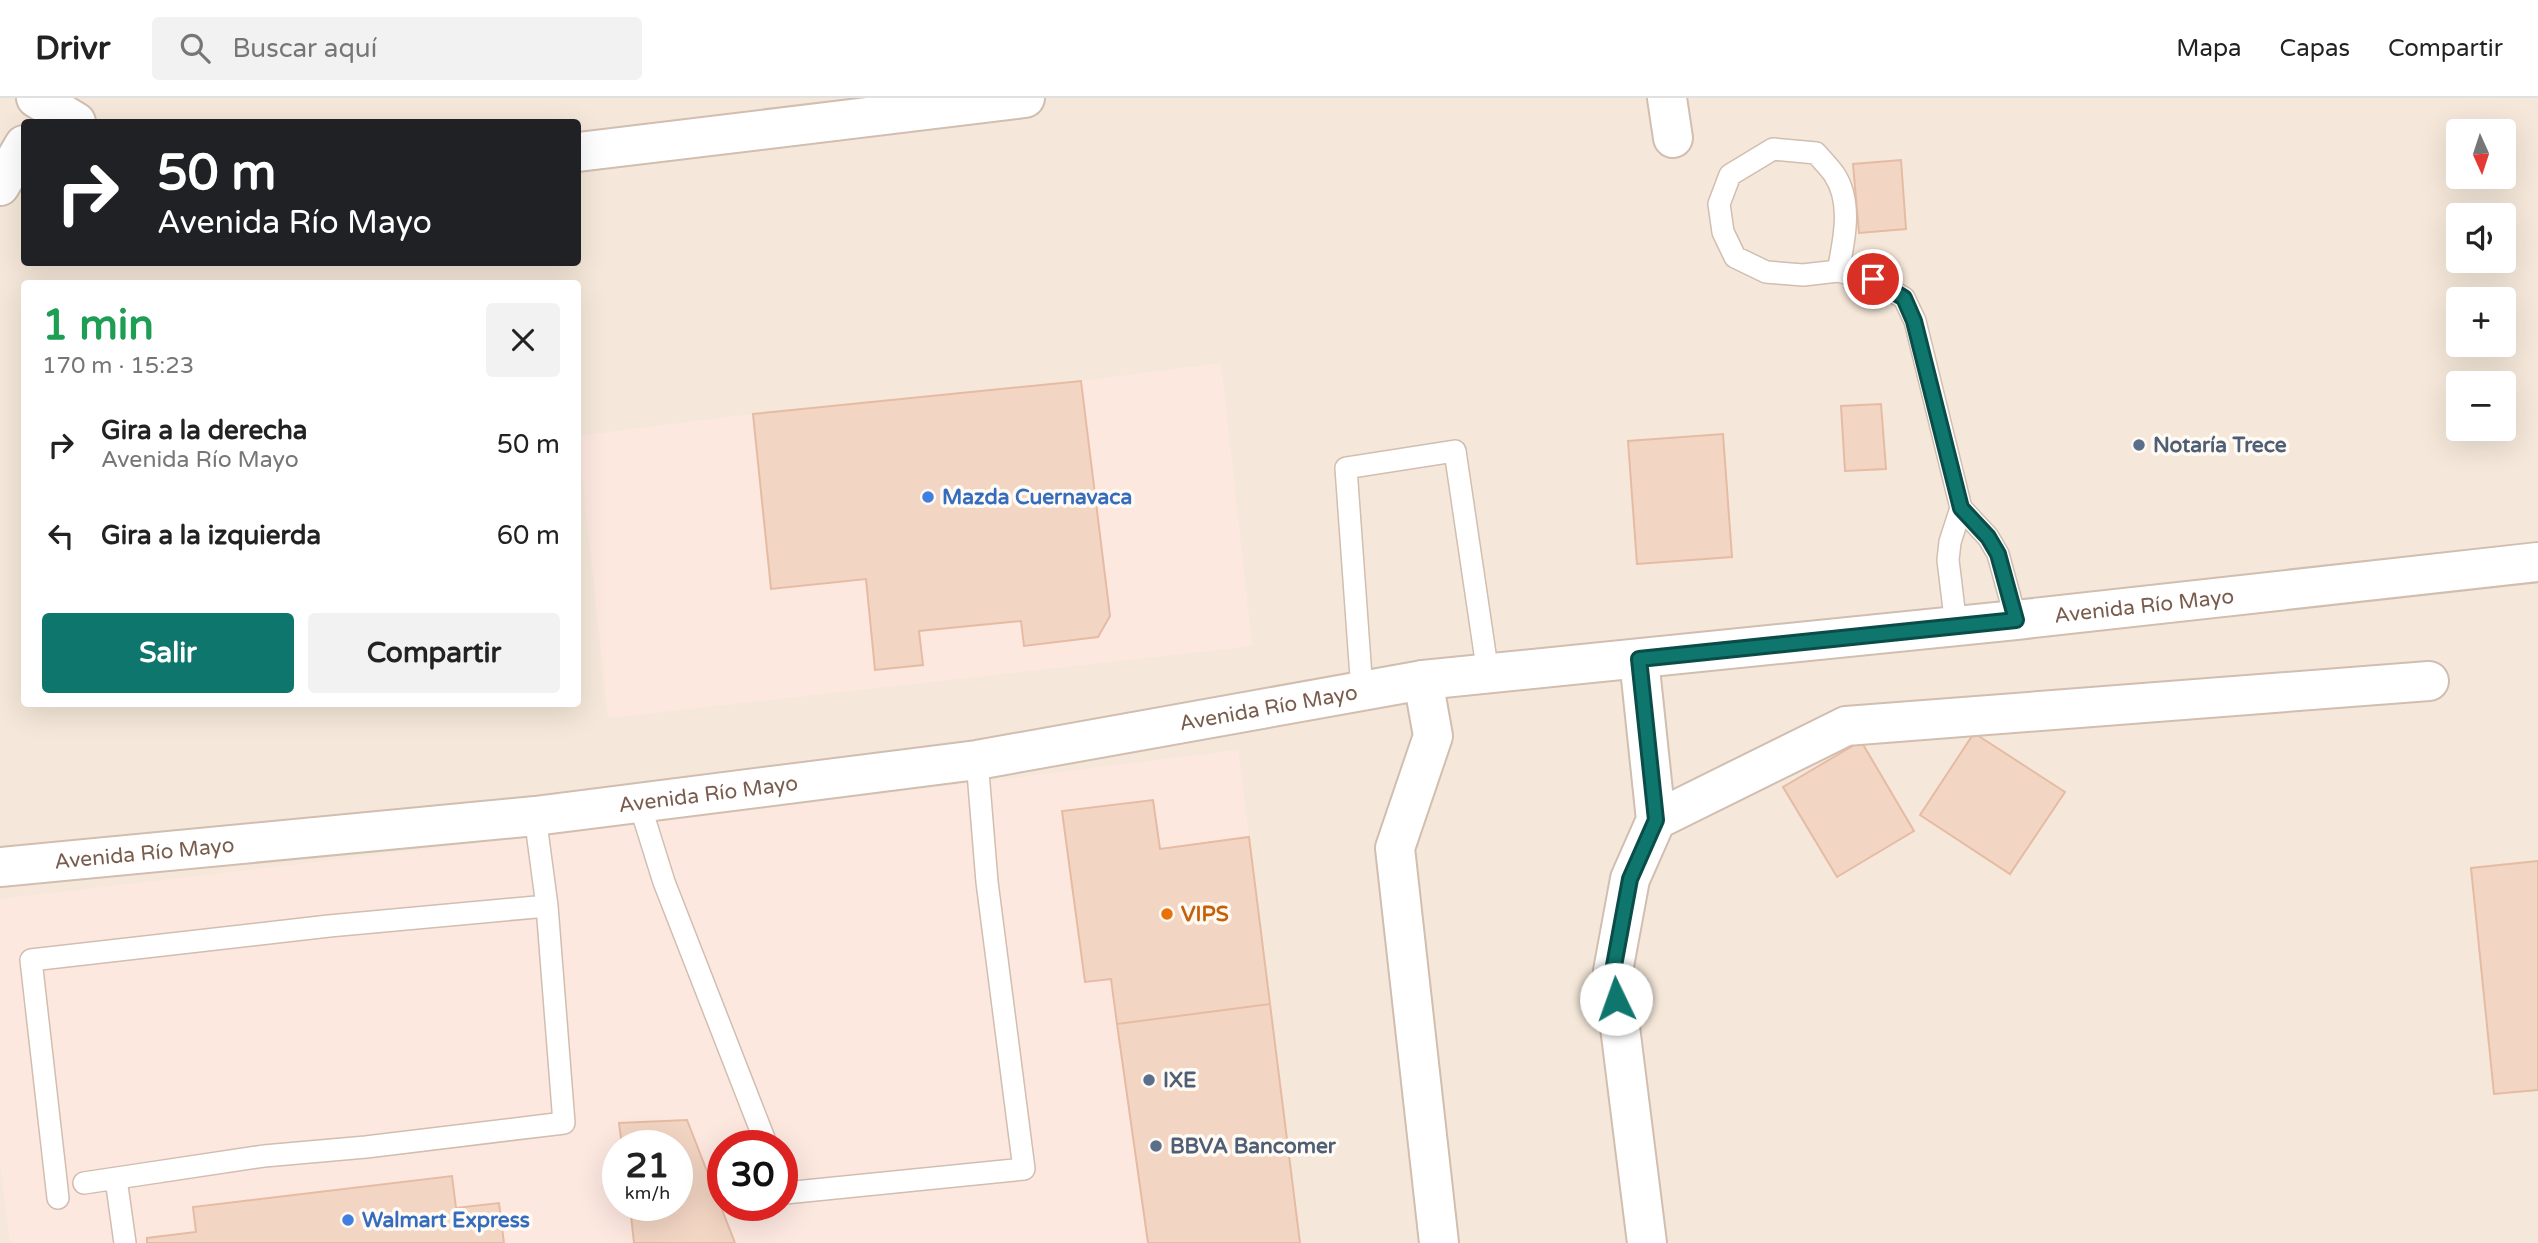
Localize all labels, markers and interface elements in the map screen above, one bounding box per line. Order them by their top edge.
search box [152,17,642,80]
text: Drivr [35,29,110,68]
icon: search [176,29,214,67]
text: Buscar aquí [232,33,377,64]
text: Mapa [2176,34,2242,63]
text: Capas [2280,34,2350,63]
text: Compartir [2388,34,2503,63]
north arrow [2446,119,2516,189]
map controls [2446,119,2516,441]
text: 50 m [157,144,276,203]
icon: right [42,147,133,238]
button: sound [2446,203,2516,273]
text: Avenida Río Mayo [157,204,432,242]
pin [1843,249,1903,309]
icon: arrive [1854,260,1892,298]
button: + [2446,287,2516,357]
text: 1 min [42,300,154,351]
button: close [486,303,560,377]
text: 170 m · 15:23 [42,352,194,380]
button: − [2446,371,2516,441]
text: Gira a la derecha [101,415,307,446]
icon: right [42,426,80,464]
text: 50 m [497,429,560,460]
place label: Notaría Trece [2153,433,2287,458]
marker: Notaría Trece [2131,437,2147,453]
text: Avenida Río Mayo [101,446,299,474]
place label: Mazda Cuernavaca [942,485,1132,510]
marker: Mazda Cuernavaca [920,489,936,505]
icon: left [42,517,80,555]
text: Gira a la izquierda [101,520,321,551]
text: 60 m [497,520,560,551]
street label: Avenida Río Mayo [2053,583,2235,628]
button: Salir [42,613,294,693]
button: Compartir [308,613,560,693]
street label: Avenida Río Mayo [1177,679,1360,736]
street label: Avenida Río Mayo [617,770,799,818]
street label: Avenida Río Mayo [53,832,235,874]
place label: VIPS [1181,902,1229,927]
marker: VIPS [1159,906,1175,922]
position arrow [1579,962,1653,1036]
place label: IXE [1163,1068,1196,1093]
marker: IXE [1141,1072,1157,1088]
speed limit sign: 30 [707,1130,798,1221]
place label: BBVA Bancomer [1170,1134,1337,1159]
marker: BBVA Bancomer [1148,1138,1164,1154]
text: 21 [626,1145,669,1187]
text: km/h [625,1182,670,1204]
place label: Walmart Express [362,1208,530,1233]
marker: Walmart Express [340,1212,356,1228]

